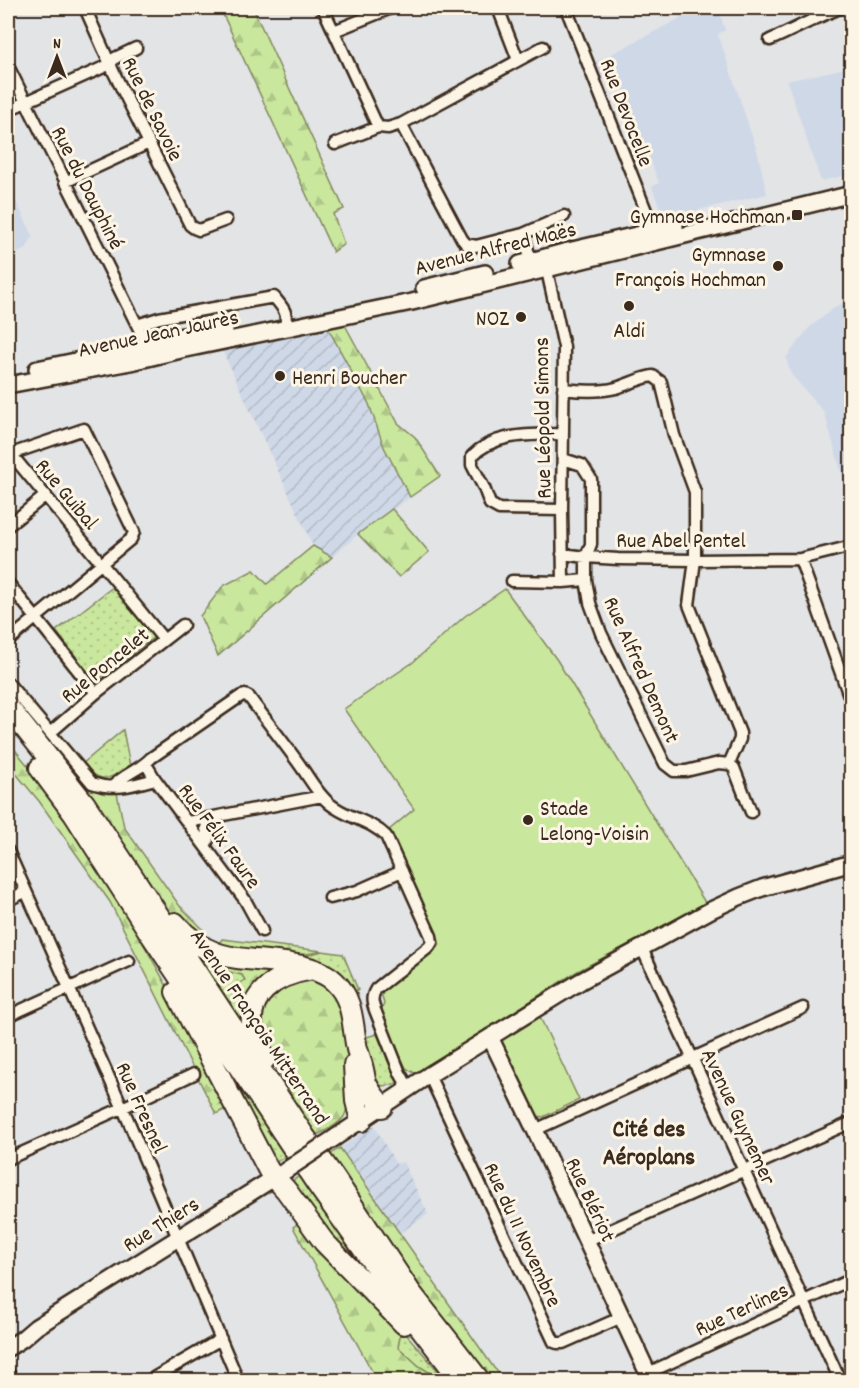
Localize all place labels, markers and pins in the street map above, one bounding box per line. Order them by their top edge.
place label: Gymnase Hochman [630,203,785,234]
marker: Gymnase Hochman [790,208,804,222]
place label: Gymnase François Hochman [615,241,766,297]
marker: Gymnase François Hochman [771,259,785,273]
marker: Aldi [622,299,636,313]
place label: NOZ [476,305,509,336]
marker: NOZ [514,310,528,324]
place label: Aldi [613,317,645,348]
place label: Henri Boucher [292,364,408,395]
marker: Henri Boucher [273,369,287,383]
place label: Stade Lelong-Voisin [540,795,649,851]
marker: Stade Lelong-Voisin [521,813,535,827]

